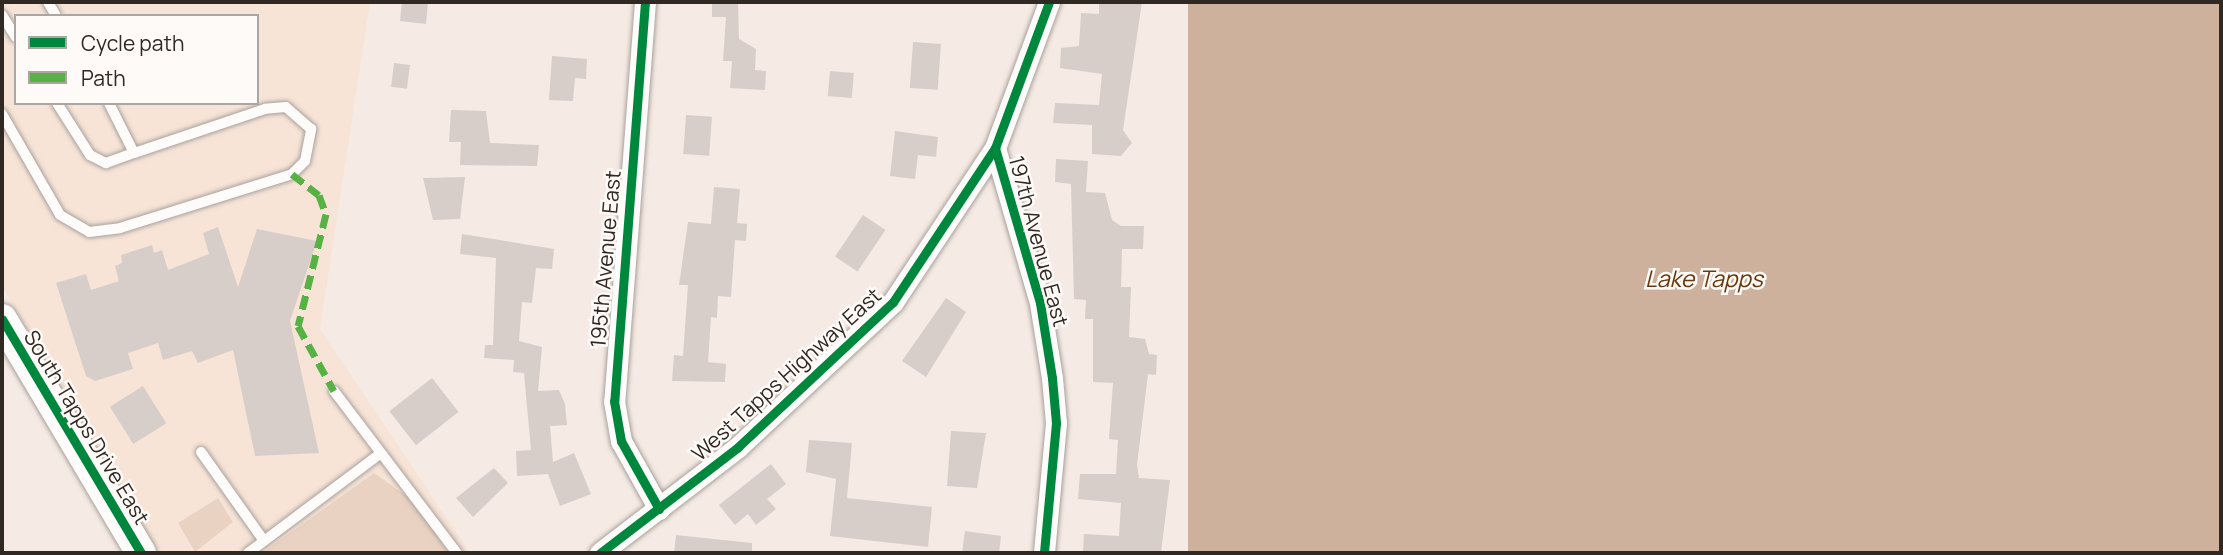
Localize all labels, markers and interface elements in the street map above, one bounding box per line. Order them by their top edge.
legend [14,14,259,105]
text: Cycle path [81,29,184,57]
text: Path [81,64,126,92]
street label: 197th Avenue East [1004,153,1074,329]
street label: 195th Avenue East [585,169,625,349]
water label: Lake Tapps [1645,264,1763,292]
street label: West Tapps Highway East [686,282,886,466]
street label: South Tapps Drive East [19,325,155,529]

